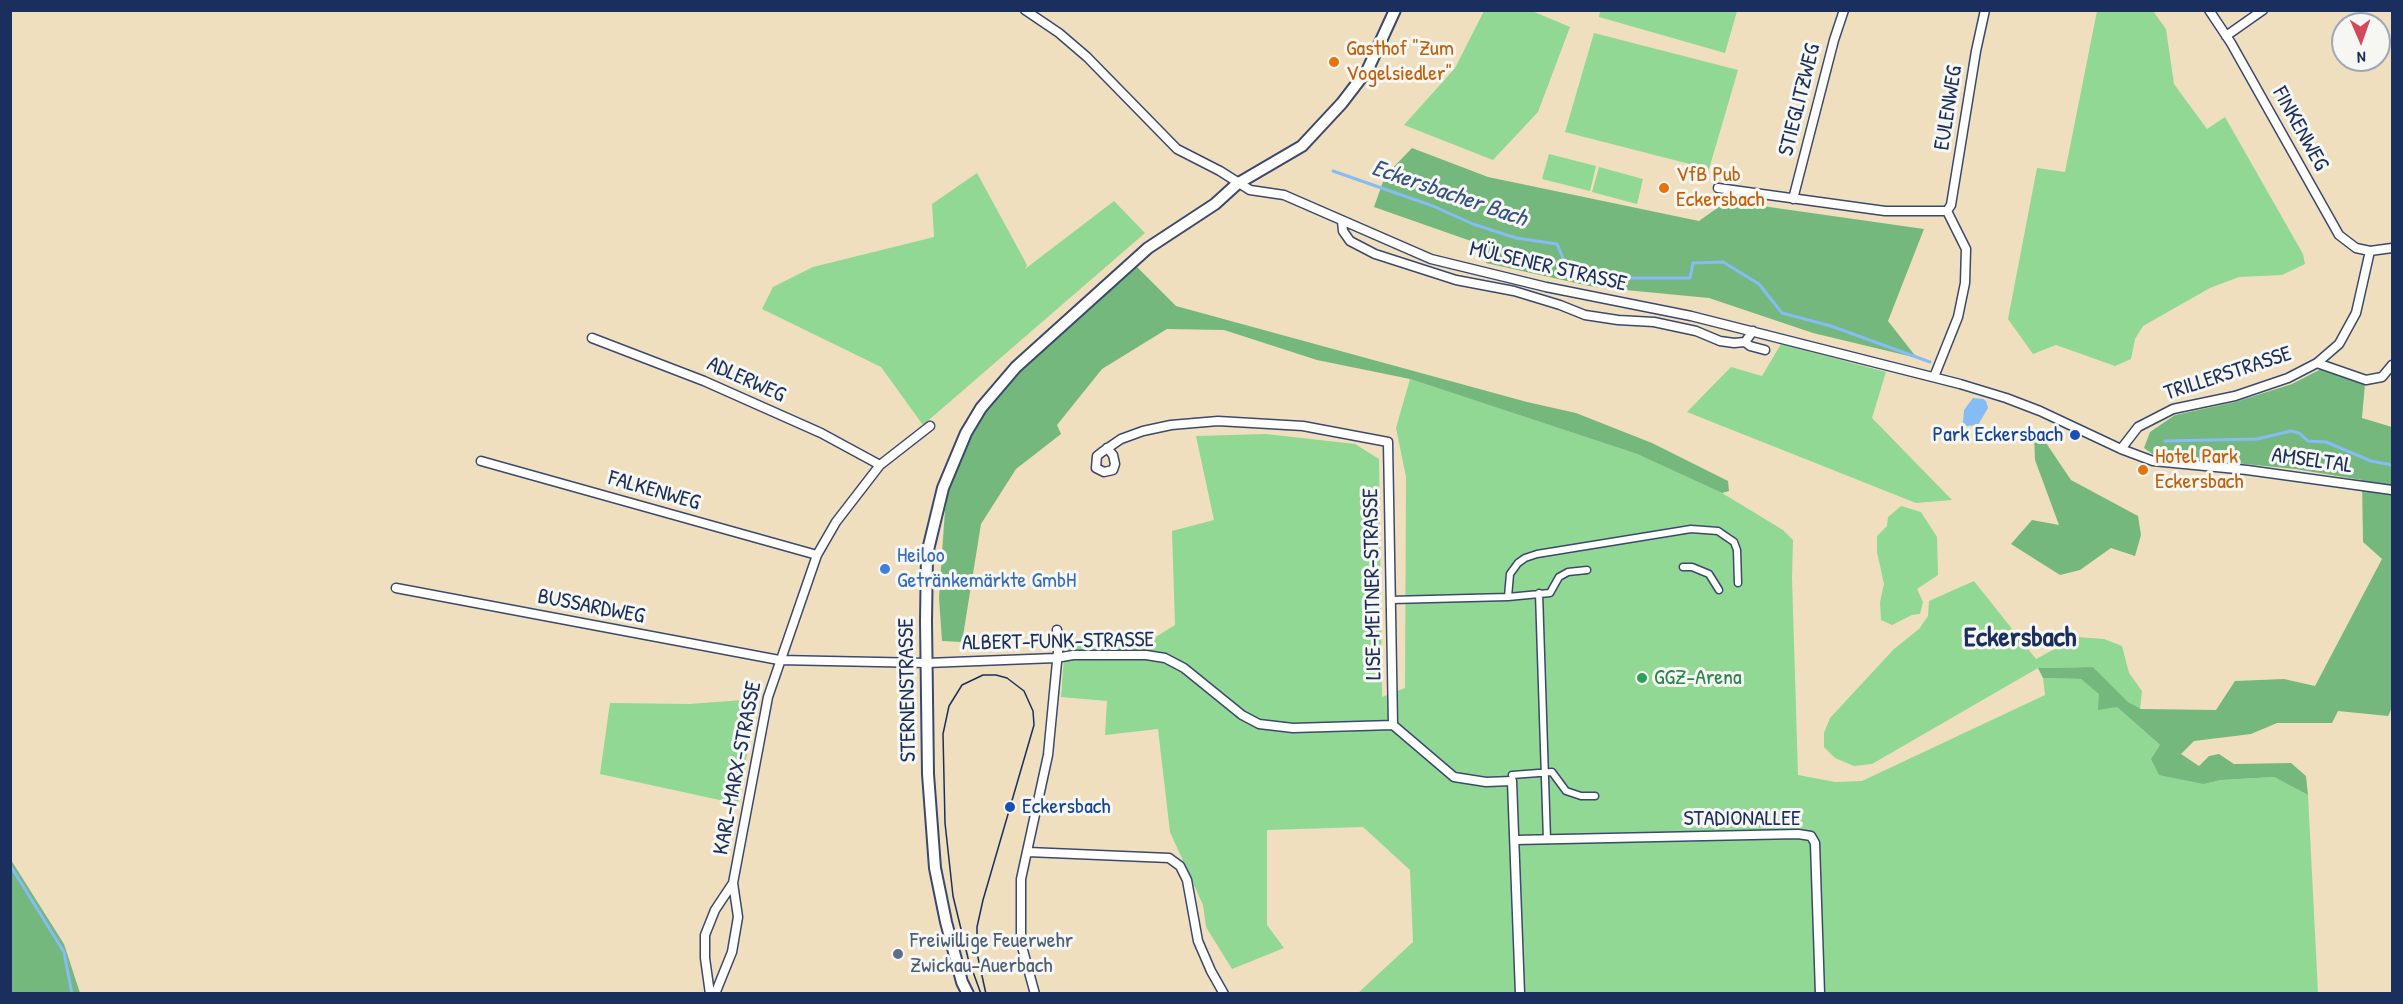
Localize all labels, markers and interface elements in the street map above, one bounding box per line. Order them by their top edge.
north arrow [2331,12,2391,72]
place label: Gasthof "Zum Vogelsiedler" [1346,36,1454,88]
street label: STIEGLITZWEG [1773,41,1827,159]
text: N [2357,47,2366,69]
marker: Gasthof "Zum Vogelsiedler" [1327,55,1341,69]
street label: EULENWEG [1929,64,1969,152]
street label: FINKENWEG [2266,82,2334,176]
water label: Eckersbacher Bach [1368,154,1530,234]
place label: VfB Pub Eckersbach [1676,162,1765,214]
marker: VfB Pub Eckersbach [1657,181,1671,195]
street label: MÜLSENER STRASSE [1467,236,1629,298]
street label: TRILLERSTRASSE [2161,341,2295,407]
street label: ADLERWEG [703,351,789,409]
place label: Park Eckersbach [1933,422,2063,448]
marker: Park Eckersbach [2068,428,2082,442]
street label: AMSELTAL [2270,442,2354,480]
place label: Hotel Park Eckersbach [2155,444,2244,496]
marker: Hotel Park Eckersbach [2136,463,2150,477]
street label: FALKENWEG [605,465,703,517]
street label: LISE-MEITNER-STRASSE [1358,488,1388,680]
place label: Heiloo Getränkemärkte GmbH [897,543,1076,594]
marker: Heiloo Getränkemärkte GmbH [878,562,892,576]
street label: BUSSARDWEG [535,584,647,630]
street label: STERNENSTRASSE [894,618,922,762]
district label: Eckersbach [1964,622,2076,656]
street label: ALBERT-FUNK-STRASSE [962,627,1154,657]
place label: GGZ-Arena [1654,665,1742,691]
marker: GGZ-Arena [1635,671,1649,685]
street label: KARL-MARX-STRASSE [708,679,768,857]
place label: Eckersbach [1022,794,1111,820]
marker: Eckersbach [1003,800,1017,814]
street label: STADIONALLEE [1683,806,1801,832]
place label: Freiwillige Feuerwehr Zwickau-Auerbach [910,928,1073,980]
marker: Freiwillige Feuerwehr Zwickau-Auerbach [891,947,905,961]

